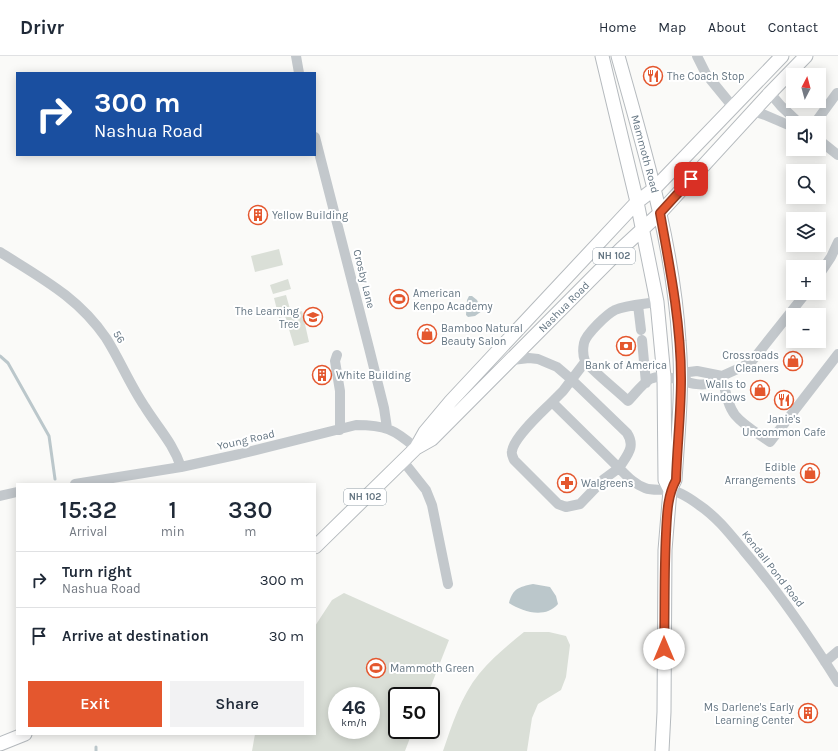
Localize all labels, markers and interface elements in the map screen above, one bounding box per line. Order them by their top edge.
text: Drivr [20,17,64,39]
text: Home [599,19,636,36]
text: Map [658,19,686,36]
text: About [708,19,746,36]
text: Contact [768,19,818,36]
restaurant icon: The Coach Stop [642,65,664,87]
north arrow [786,68,826,108]
map controls [786,68,826,348]
place label: The Coach Stop [667,70,744,83]
text: 300 m [94,86,181,119]
icon: right [28,88,80,140]
street label: Mammoth Road [628,113,662,195]
button: sound [786,116,826,156]
text: Nashua Road [94,120,203,142]
pin [674,162,708,196]
button: search [786,164,826,204]
icon: arrive [680,168,702,190]
building icon: Yellow Building [247,204,269,226]
place label: Yellow Building [272,209,349,222]
button: layers [786,212,826,252]
street label: Crosby Lane [350,248,378,310]
road number: NH 102 [593,248,635,264]
button: + [786,260,826,300]
street label: Nashua Road [536,279,592,335]
place label: American Kenpo Academy [413,287,493,313]
sports icon: American Kenpo Academy [388,288,410,310]
place label: The Learning Tree [235,305,300,331]
school or university icon: The Learning Tree [302,306,324,328]
button: − [786,308,826,348]
place label: Bamboo Natural Beauty Salon [441,322,523,348]
shop icon: Bamboo Natural Beauty Salon [416,323,438,345]
street label: 56 [110,328,128,346]
bank icon: Bank of America [615,335,637,357]
place label: Crossroads Cleaners [722,349,779,375]
shop icon: Crossroads Cleaners [782,350,804,372]
place label: Bank of America [585,359,667,372]
building icon: White Building [311,364,333,386]
place label: White Building [336,369,411,382]
place label: Walls to Windows [700,378,746,404]
shop icon: Walls to Windows [749,379,771,401]
restaurant icon: Janie's Uncommon Cafe [773,389,795,411]
place label: Janie's Uncommon Cafe [742,413,826,439]
street label: Young Road [216,427,276,453]
place label: Edible Arrangements [725,461,796,487]
shop icon: Edible Arrangements [799,462,821,484]
pharmacy icon: Walgreens [556,472,578,494]
place label: Walgreens [581,477,634,490]
road number: NH 102 [344,489,386,505]
text: 15:32 [60,496,117,524]
text: 1 [168,496,177,524]
text: 330 [228,496,272,524]
text: Arrival [69,524,107,539]
text: min [161,524,185,539]
text: m [244,524,256,539]
street label: Kendall Pond Road [739,528,807,610]
text: Turn right [62,563,132,581]
icon: right [28,569,50,591]
text: 300 m [260,571,304,589]
text: Nashua Road [62,581,141,596]
icon: arrive [28,625,50,647]
text: Arrive at destination [62,627,209,645]
text: 30 m [269,627,304,645]
position arrow [643,628,685,670]
sports icon: Mammoth Green [365,657,387,679]
place label: Mammoth Green [390,662,474,675]
button: Exit [28,681,162,727]
button: Share [170,681,304,727]
speed limit sign: 50 [388,687,440,739]
text: 46 [342,696,366,719]
place label: Ms Darlene's Early Learning Center [704,701,794,727]
building icon: Ms Darlene's Early Learning Center [797,702,819,724]
text: km/h [341,717,367,729]

